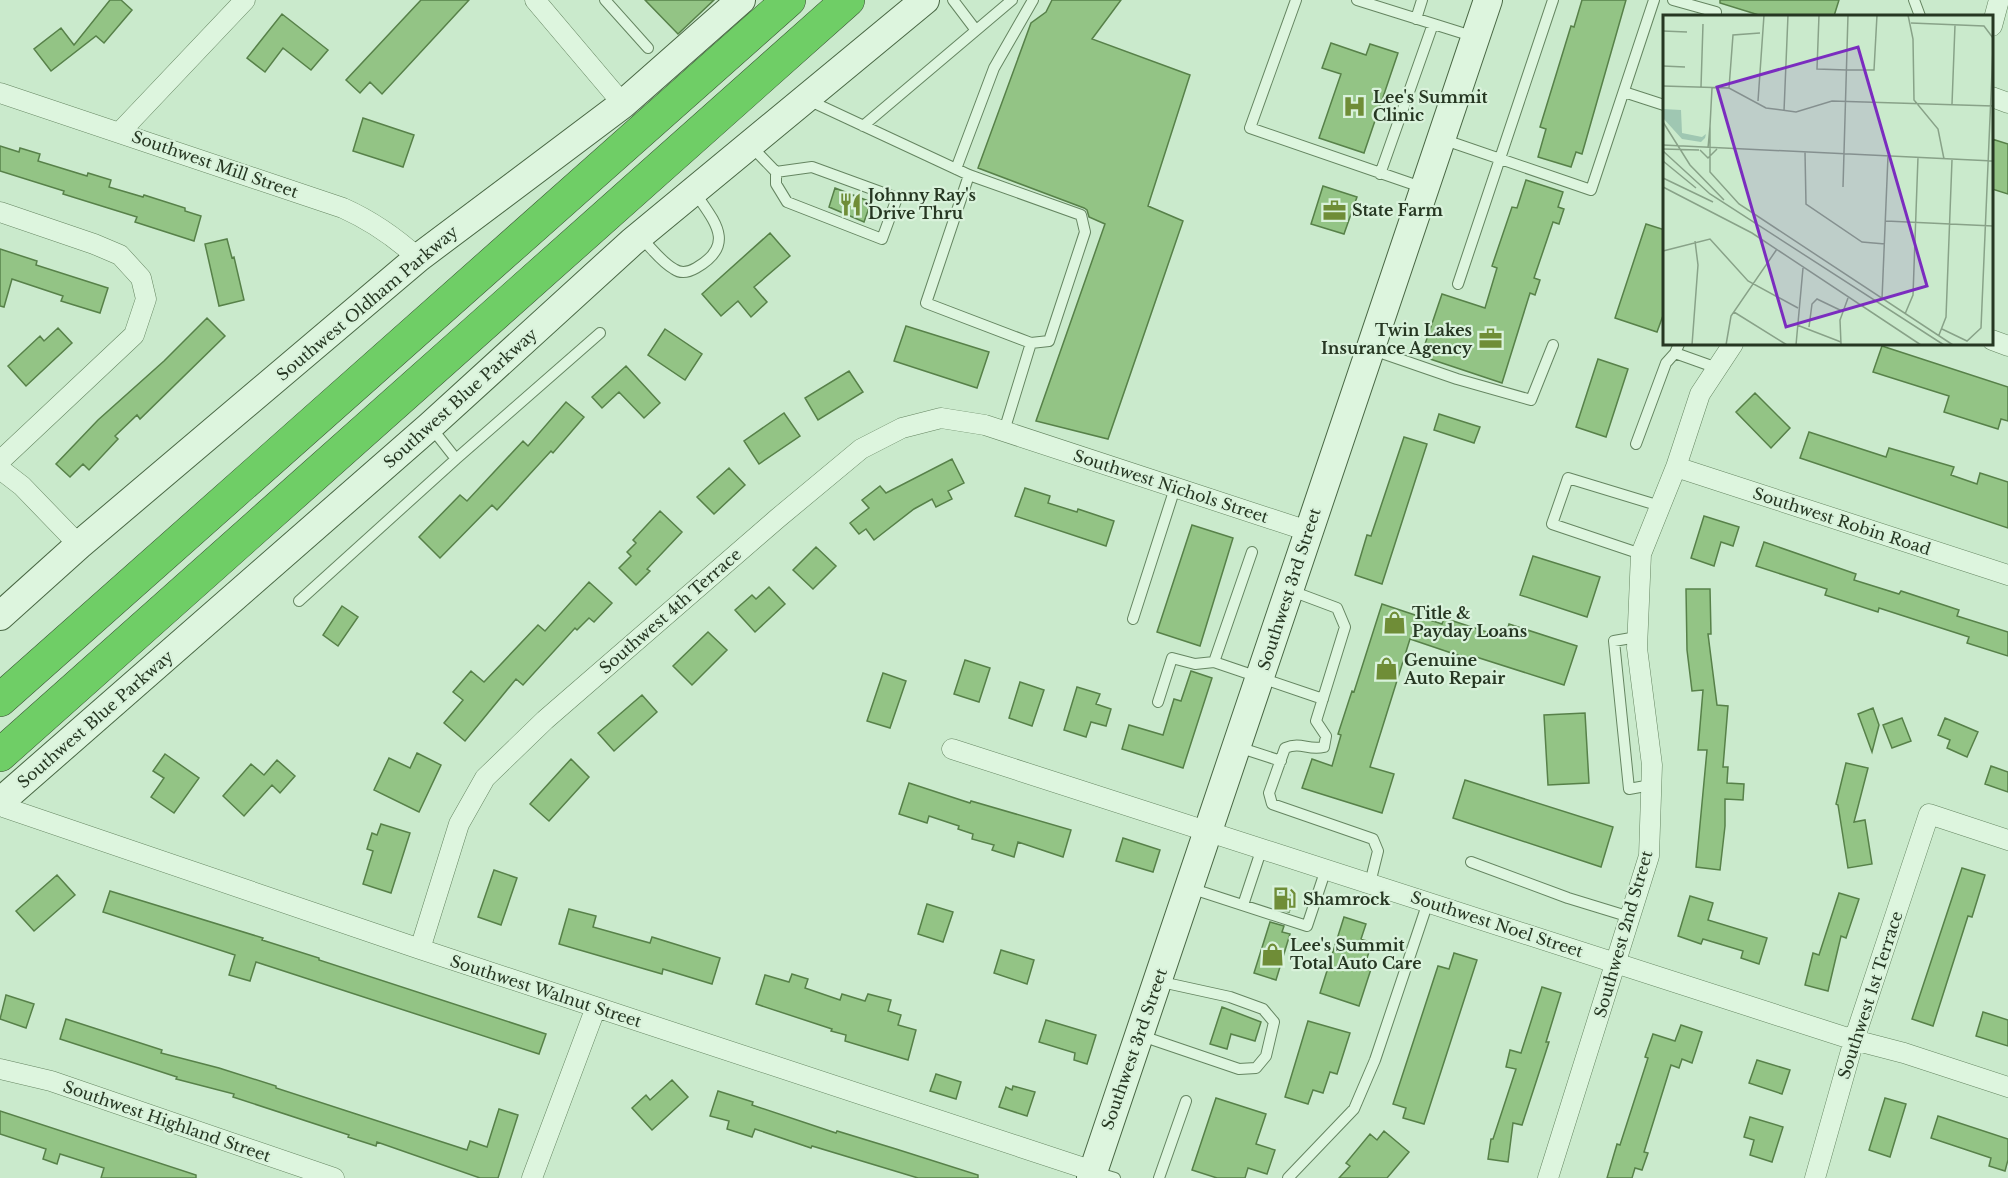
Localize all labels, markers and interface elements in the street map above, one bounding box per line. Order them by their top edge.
inset map [1663,15,1993,345]
place label: Lee's Summit Clinic [1373,87,1489,125]
hospital icon: Lee's Summit Clinic [1342,93,1368,119]
street label: Southwest Mill Street [129,126,301,202]
place label: Johnny Ray's Drive Thru [865,185,976,223]
restaurant icon: Johnny Ray's Drive Thru [837,191,863,217]
office icon: State Farm [1321,197,1347,223]
place label: State Farm [1352,200,1443,220]
street label: Southwest Oldham Parkway [272,221,462,385]
place label: Twin Lakes Insurance Agency [1321,320,1473,358]
street label: Southwest Blue Parkway [379,323,542,472]
office icon: Twin Lakes Insurance Agency [1477,326,1503,352]
street label: Southwest Nichols Street [1071,445,1271,527]
street label: Southwest Robin Road [1751,483,1934,559]
street label: Southwest 3rd Street [1253,505,1325,673]
street label: Southwest 4th Terrace [595,544,745,678]
place label: Title & Payday Loans [1412,603,1527,641]
shop icon: Title & Payday Loans [1381,609,1407,635]
street label: Southwest Blue Parkway [13,645,178,792]
place label: Genuine Auto Repair [1403,650,1505,688]
shop icon: Genuine Auto Repair [1373,656,1399,682]
street label: Southwest 2nd Street [1590,848,1656,1020]
fuel station icon: Shamrock [1272,886,1298,912]
street label: Southwest Noel Street [1408,887,1586,961]
place label: Shamrock [1303,889,1390,909]
street label: Southwest 1st Terrace [1833,908,1907,1082]
place label: Lee's Summit Total Auto Care [1290,935,1422,973]
shop icon: Lee's Summit Total Auto Care [1259,941,1285,967]
street label: Southwest Walnut Street [448,951,644,1031]
street label: Southwest 3rd Street [1097,966,1171,1132]
street label: Southwest Highland Street [61,1076,273,1166]

